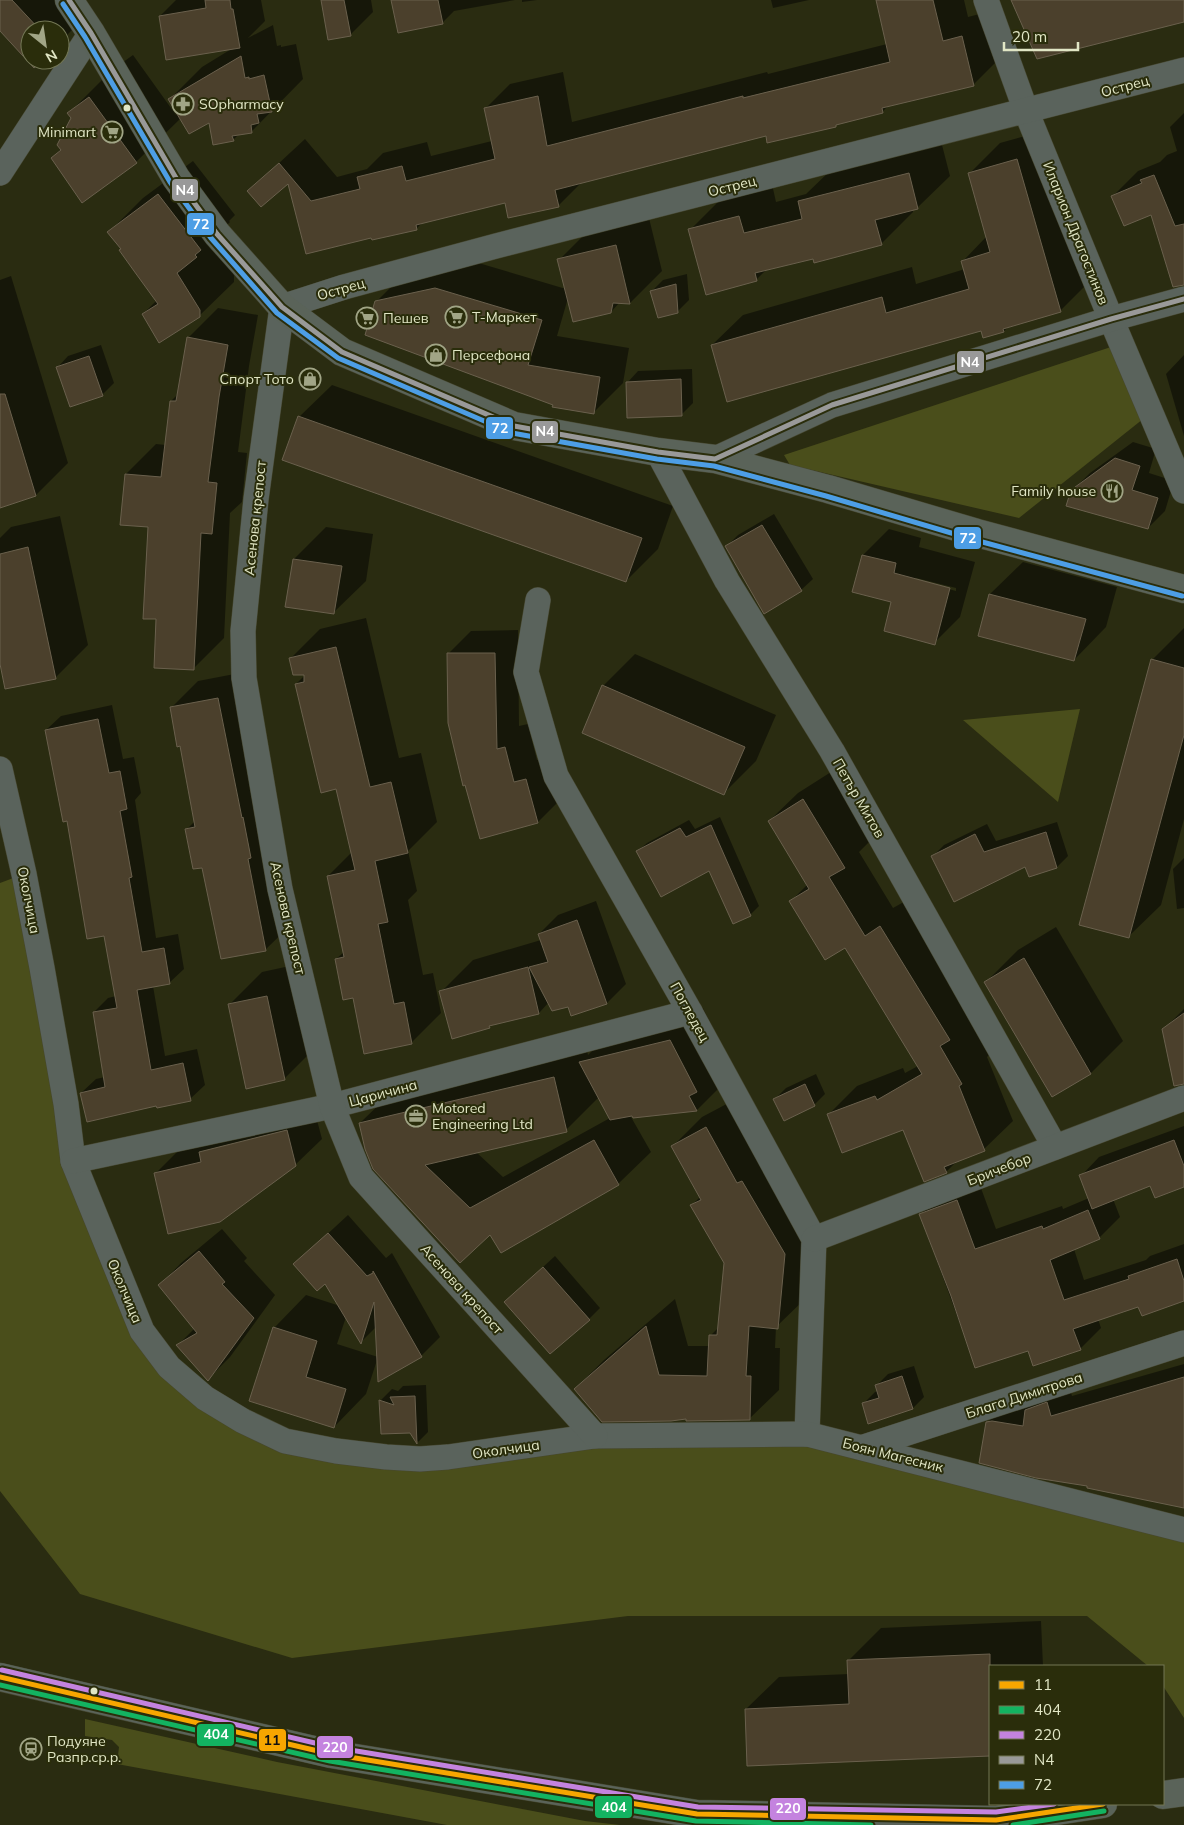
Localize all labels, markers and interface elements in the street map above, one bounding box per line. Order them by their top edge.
north arrow [20,20,70,70]
scale bar [1004,20,1078,52]
text: 20 m [1012,27,1047,46]
text: N [42,46,61,67]
street label: Острец [1099,71,1151,101]
pharmacy icon: SOpharmacy [171,92,195,116]
place label: SOpharmacy [199,95,284,113]
unlabelled marker [122,103,132,113]
supermarket icon: Minimart [100,120,124,144]
place label: Minimart [38,123,96,141]
street label: Иларион Драгостинов [1039,159,1113,307]
street label: Острец [706,171,758,201]
line badge: N4 [171,178,199,202]
text: N4 [176,181,195,199]
line badge: 72 [186,212,215,236]
text: 72 [193,215,209,233]
street label: Острец [315,273,368,304]
supermarket icon: Т-Маркет [444,305,468,329]
supermarket icon: Пешев [355,306,379,330]
place label: Т-Маркет [472,308,537,326]
place label: Пешев [383,309,429,327]
shop icon: Персефона [424,343,448,367]
place label: Персефона [452,346,530,364]
line badge: N4 [956,350,985,374]
text: N4 [961,353,980,371]
shop icon: Спорт Тото [298,367,322,391]
place label: Спорт Тото [219,370,294,388]
line badge: 72 [485,416,514,440]
text: 72 [492,419,508,437]
line badge: N4 [531,420,559,444]
text: N4 [536,422,555,440]
street label: Асенова крепост [240,459,270,576]
restaurant icon: Family house [1100,479,1124,503]
place label: Family house [1011,482,1096,500]
line badge: 72 [953,526,982,550]
text: 72 [960,529,976,547]
street label: Петър Митов [829,755,889,841]
street label: Асенова крепост [266,860,310,977]
street label: Околчица [14,865,44,935]
street label: Погледец [666,979,714,1045]
street label: Царичина [347,1075,419,1111]
place label: Motored Engineering Ltd [432,1099,533,1133]
office icon: Motored Engineering Ltd [404,1104,428,1128]
street label: Бричебор [965,1149,1033,1189]
street label: Асенова крепост [417,1240,508,1338]
street label: Околчица [103,1256,147,1326]
street label: Блага Димитрова [964,1368,1084,1422]
street label: Боян Магесник [841,1434,946,1476]
street label: Околчица [471,1435,541,1463]
legend [989,1665,1164,1805]
text: 11 [1034,1675,1052,1694]
unlabelled marker [89,1686,99,1696]
text: 404 [1034,1700,1061,1719]
line badge: 404 [196,1723,235,1747]
text: 404 [203,1725,229,1743]
text: 220 [1034,1725,1061,1744]
line badge: 11 [258,1728,287,1752]
text: 11 [264,1731,280,1749]
place label: Подуяне Разпр.ср.р. [47,1732,121,1766]
line badge: 220 [316,1735,354,1759]
station icon: Подуяне Разпр.ср.р. [19,1737,43,1761]
text: 220 [322,1738,348,1756]
text: N4 [1034,1750,1054,1769]
text: 72 [1034,1775,1052,1794]
line badge: 404 [594,1795,633,1819]
line badge: 220 [769,1797,807,1821]
text: 404 [601,1798,627,1816]
text: 220 [775,1799,801,1817]

